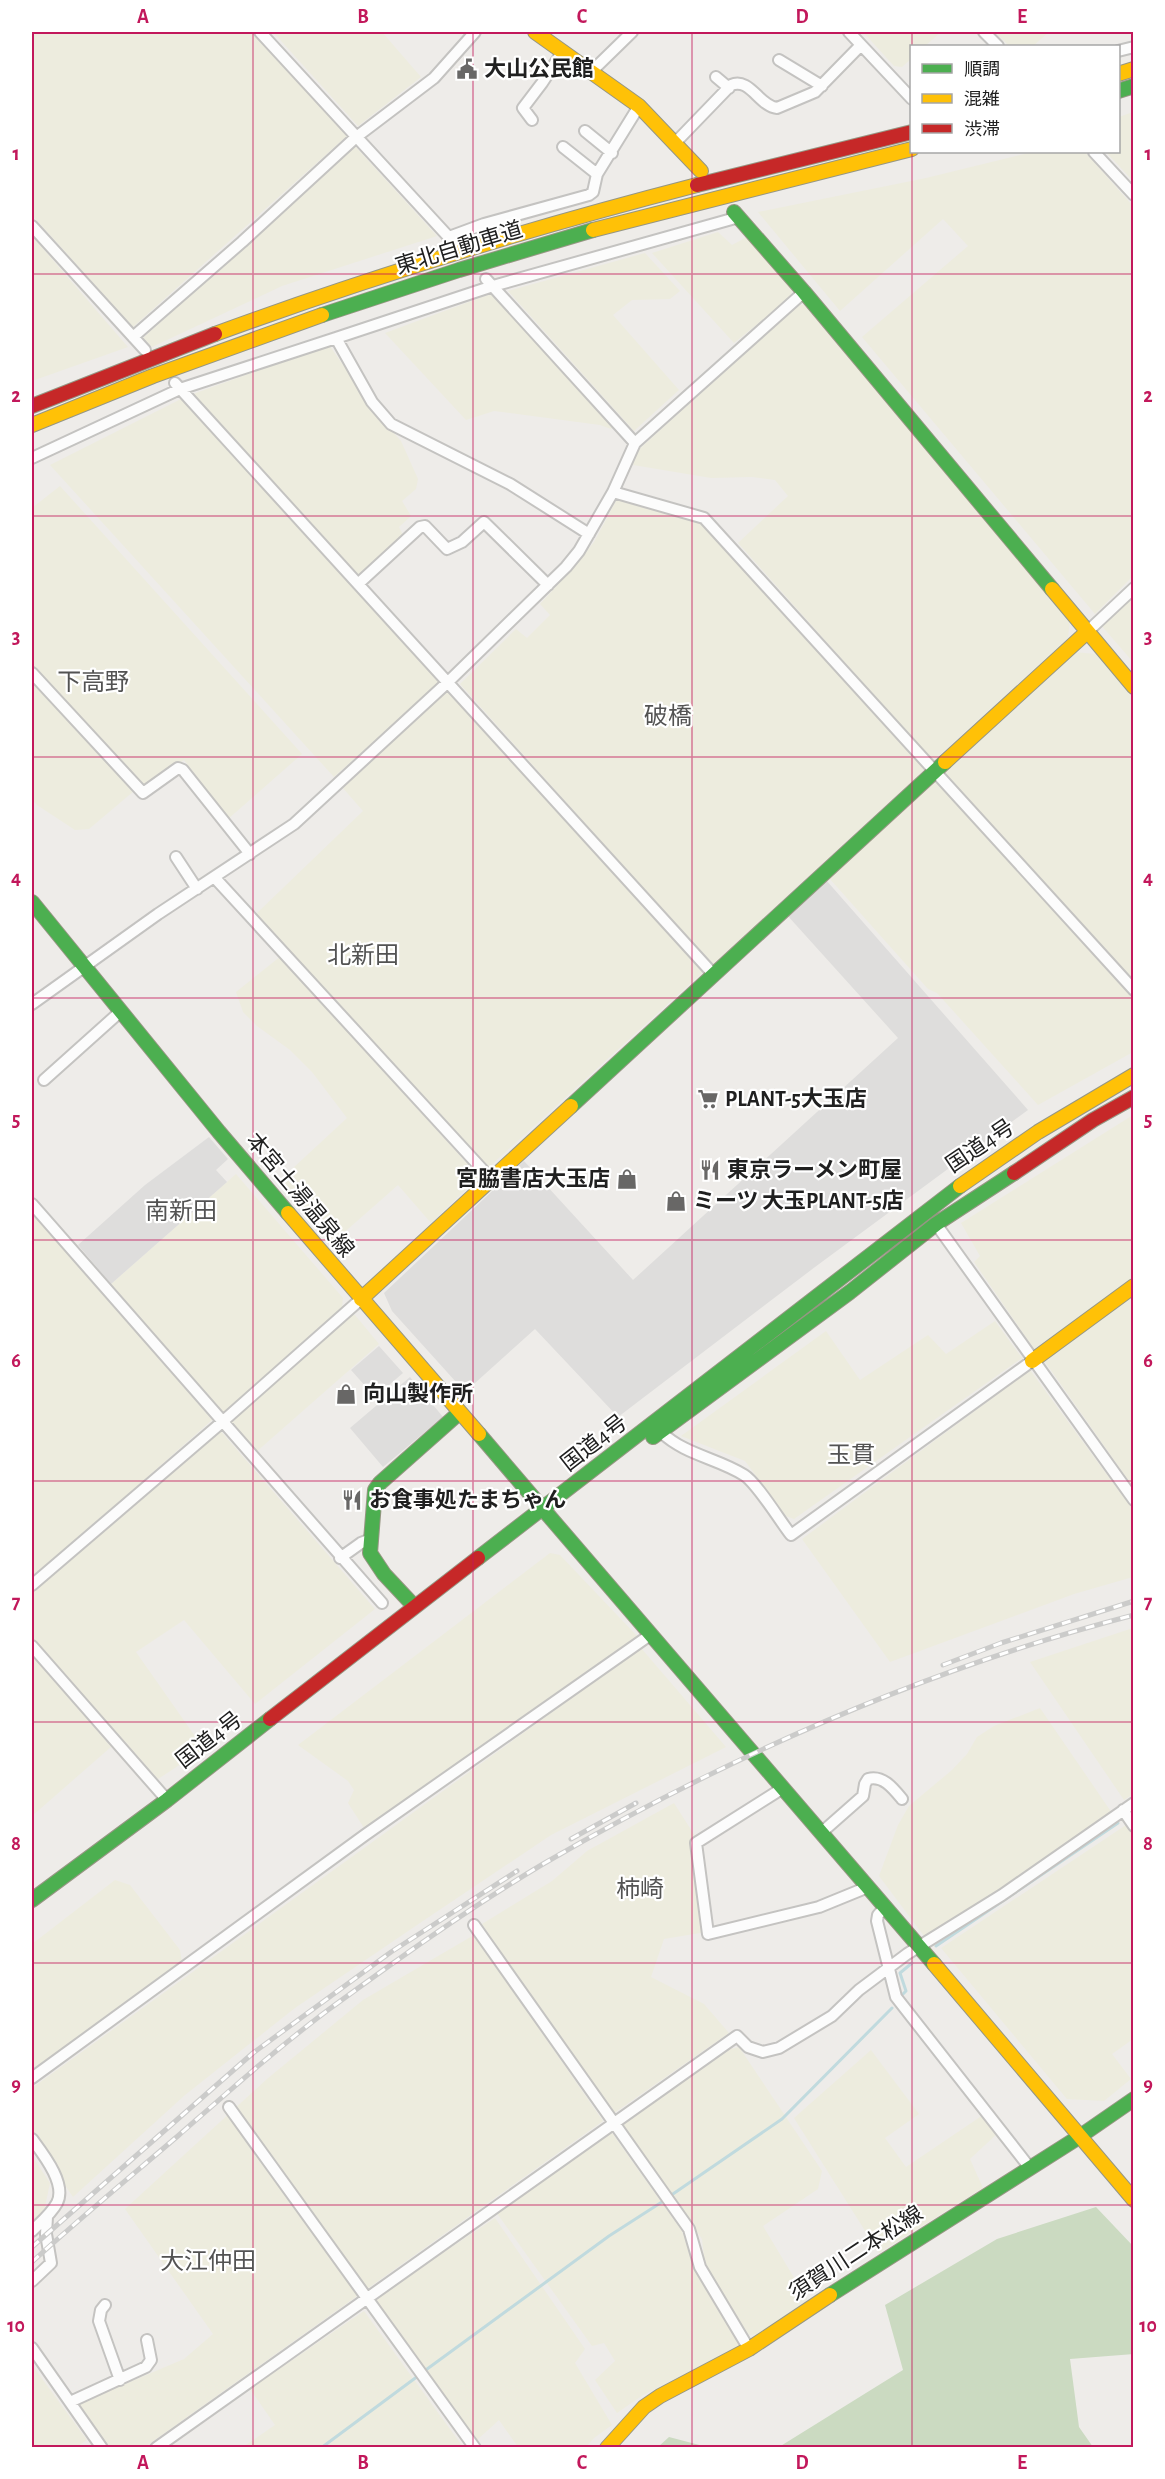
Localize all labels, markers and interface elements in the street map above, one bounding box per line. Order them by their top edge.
text: A [137,7,149,27]
text: B [357,7,369,27]
text: C [577,7,588,27]
text: D [795,7,809,27]
text: E [1017,7,1027,27]
legend [910,45,1120,153]
public building icon: 大山公民館 [455,57,479,81]
place label: 大山公民館 [484,57,594,80]
text: 順調 [964,61,1000,79]
text: 混雑 [964,89,1000,109]
text: 渋滞 [964,120,1000,139]
text: 1 [12,144,20,164]
text: 1 [1144,144,1152,164]
street label: 東北自動車道 [392,217,525,278]
text: 2 [11,386,21,406]
text: 2 [1143,386,1153,406]
text: 3 [12,627,20,647]
text: 3 [1144,627,1152,647]
district label: 下高野 [57,669,129,695]
district label: 破橋 [644,703,692,729]
text: 4 [11,868,21,888]
text: 4 [1143,868,1153,888]
district label: 北新田 [327,942,399,968]
supermarket icon: PLANT-5大玉店 [696,1087,720,1111]
place label: PLANT-5大玉店 [725,1087,867,1110]
text: 5 [12,1110,20,1130]
text: 5 [1144,1110,1152,1130]
street label: 国道4号 [942,1115,1018,1177]
street label: 本宮土湯温泉線 [242,1128,359,1261]
restaurant icon: 東京ラーメン町屋 [698,1158,722,1182]
place label: 東京ラーメン町屋 [727,1158,902,1181]
place label: 宮脇書店大玉店 [456,1167,610,1190]
shop icon: 宮脇書店大玉店 [615,1167,639,1191]
shop icon: ミーツ 大玉PLANT-5店 [664,1189,688,1213]
place label: ミーツ 大玉PLANT-5店 [693,1189,904,1212]
district label: 南新田 [145,1198,217,1224]
text: 6 [11,1351,21,1371]
text: 6 [1143,1351,1153,1371]
shop icon: 向山製作所 [334,1382,358,1406]
place label: 向山製作所 [363,1382,473,1405]
street label: 国道4号 [556,1410,631,1475]
district label: 玉貫 [827,1443,875,1468]
restaurant icon: お食事処たまちゃん [340,1488,364,1512]
place label: お食事処たまちゃん [369,1488,566,1511]
text: 7 [12,1592,21,1612]
text: 7 [1144,1592,1153,1612]
street label: 国道4号 [171,1707,246,1772]
text: 8 [11,1834,21,1854]
text: 8 [1143,1834,1153,1854]
district label: 柿崎 [616,1876,664,1902]
text: 9 [11,2075,21,2095]
text: 9 [1143,2075,1153,2095]
street label: 須賀川二本松線 [785,2201,927,2304]
district label: 大江仲田 [160,2249,256,2274]
text: 10 [7,2316,25,2336]
text: 10 [1139,2316,1157,2336]
text: A [137,2453,149,2473]
text: B [357,2453,369,2473]
text: C [577,2453,588,2473]
text: D [795,2453,809,2473]
text: E [1017,2453,1027,2473]

